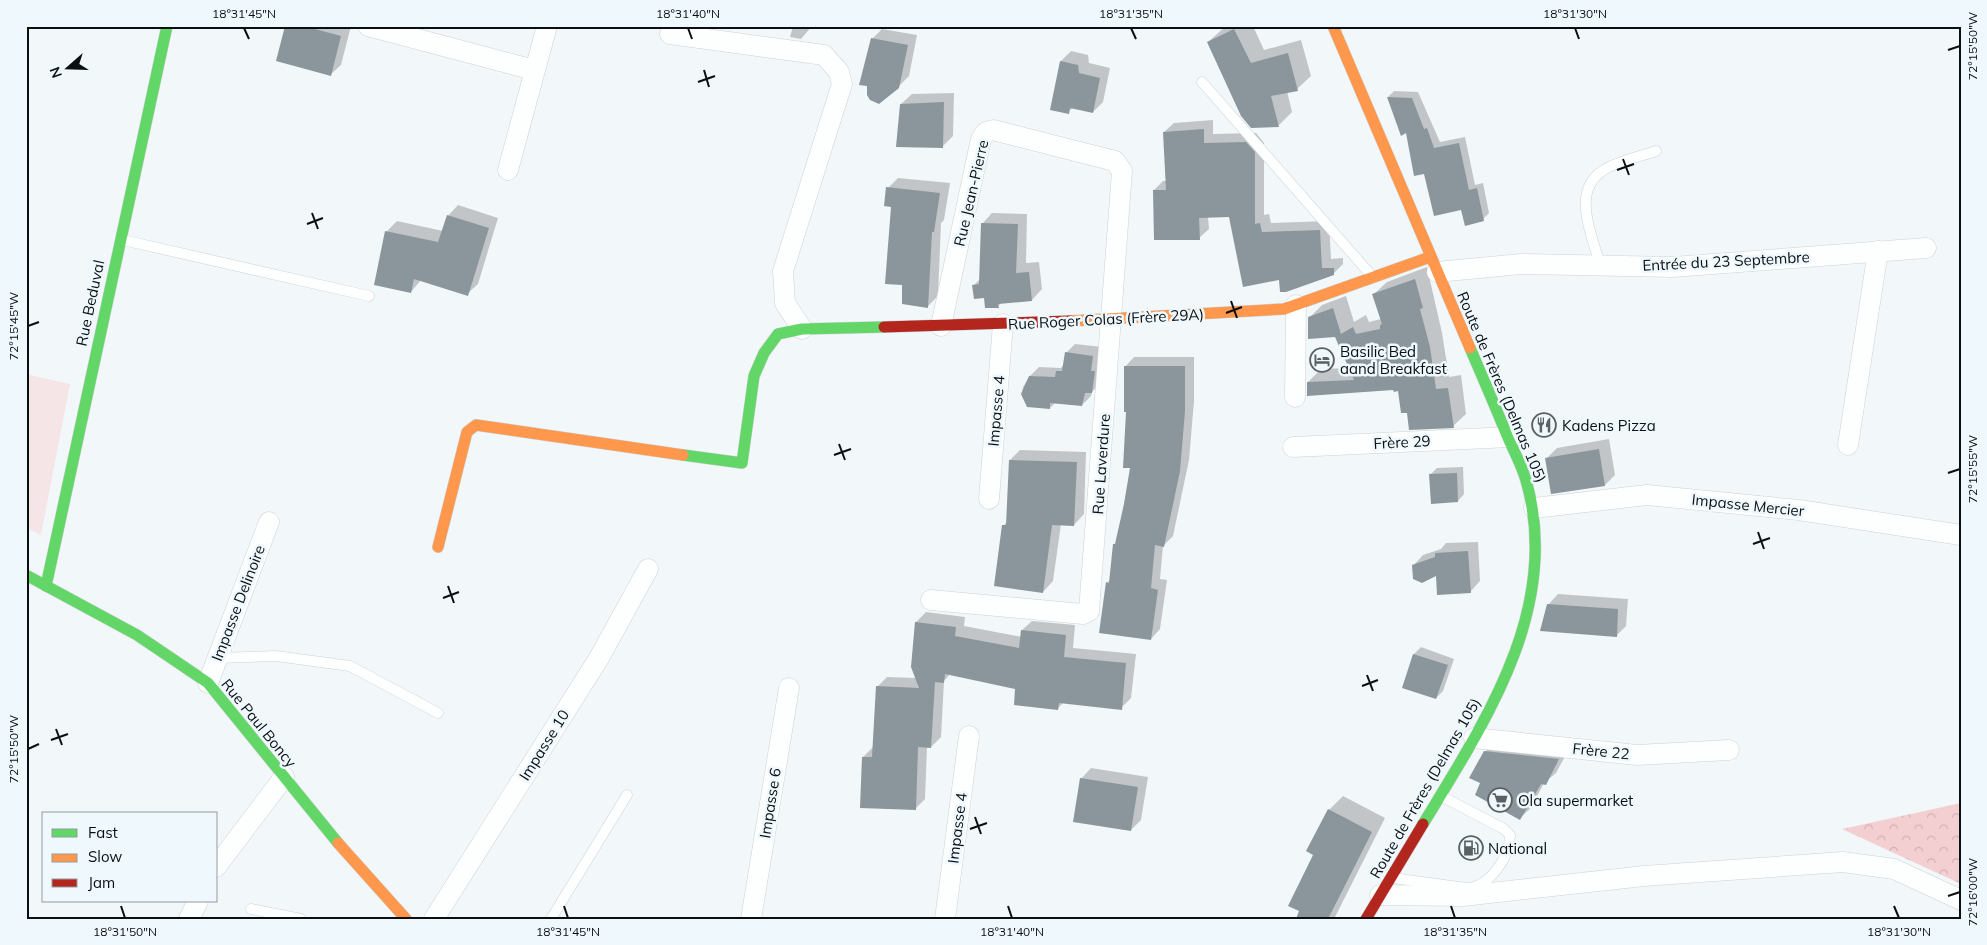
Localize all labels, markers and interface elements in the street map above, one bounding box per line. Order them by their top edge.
text: 18°31'45"N [212,6,276,21]
text: 18°31'40"N [656,6,720,21]
text: 18°31'35"N [1099,6,1163,21]
text: 18°31'30"N [1543,6,1607,21]
text: 72°15'50"W [1965,12,1980,80]
north arrow [42,42,92,92]
text: N [46,64,66,80]
street label: Rue Jean-Pierre [949,138,993,248]
street label: Entrée du 23 Septembre [1642,247,1810,275]
street label: Rue Beduval [72,258,108,348]
street label: Route de Frères (Delmas 105) [1453,289,1551,485]
text: 72°15'45"W [6,292,21,360]
street label: Rue Roger Colas (Frère 29A) [1007,304,1205,334]
place label: Basilic Bed aand Breakfast [1340,342,1447,378]
hotel icon: Basilic Bed aand Breakfast [1309,347,1335,373]
street label: Impasse 4 [983,375,1009,447]
restaurant icon: Kadens Pizza [1531,412,1557,438]
street label: Rue Laverdure [1088,413,1114,515]
place label: Kadens Pizza [1562,416,1656,435]
street label: Frère 29 [1373,431,1431,453]
text: 72°15'55"W [1965,435,1980,503]
street label: Impasse Mercier [1691,490,1806,520]
street label: Impasse Delinoire [207,542,269,664]
street label: Rue Paul Boncy [217,675,301,771]
street label: Route de Frères (Delmas 105) [1365,694,1485,882]
street label: Impasse 10 [515,706,573,784]
text: 72°15'50"W [6,715,21,783]
street label: Frère 22 [1572,739,1630,763]
street label: Impasse 6 [755,766,785,840]
supermarket icon: Ola supermarket [1487,787,1513,813]
place label: Ola supermarket [1518,791,1633,810]
street label: Impasse 4 [943,792,971,864]
legend [42,812,218,902]
text: Fast [88,823,118,842]
fuel station icon: National [1458,835,1484,861]
place label: National [1488,839,1547,858]
text: Slow [88,847,122,866]
text: 72°16'00"W [1965,858,1980,926]
text: Jam [88,873,115,892]
text: 18°31'50"N [93,924,157,939]
text: 18°31'45"N [536,924,600,939]
text: 18°31'40"N [980,924,1044,939]
text: 18°31'35"N [1423,924,1487,939]
text: 18°31'30"N [1867,924,1931,939]

